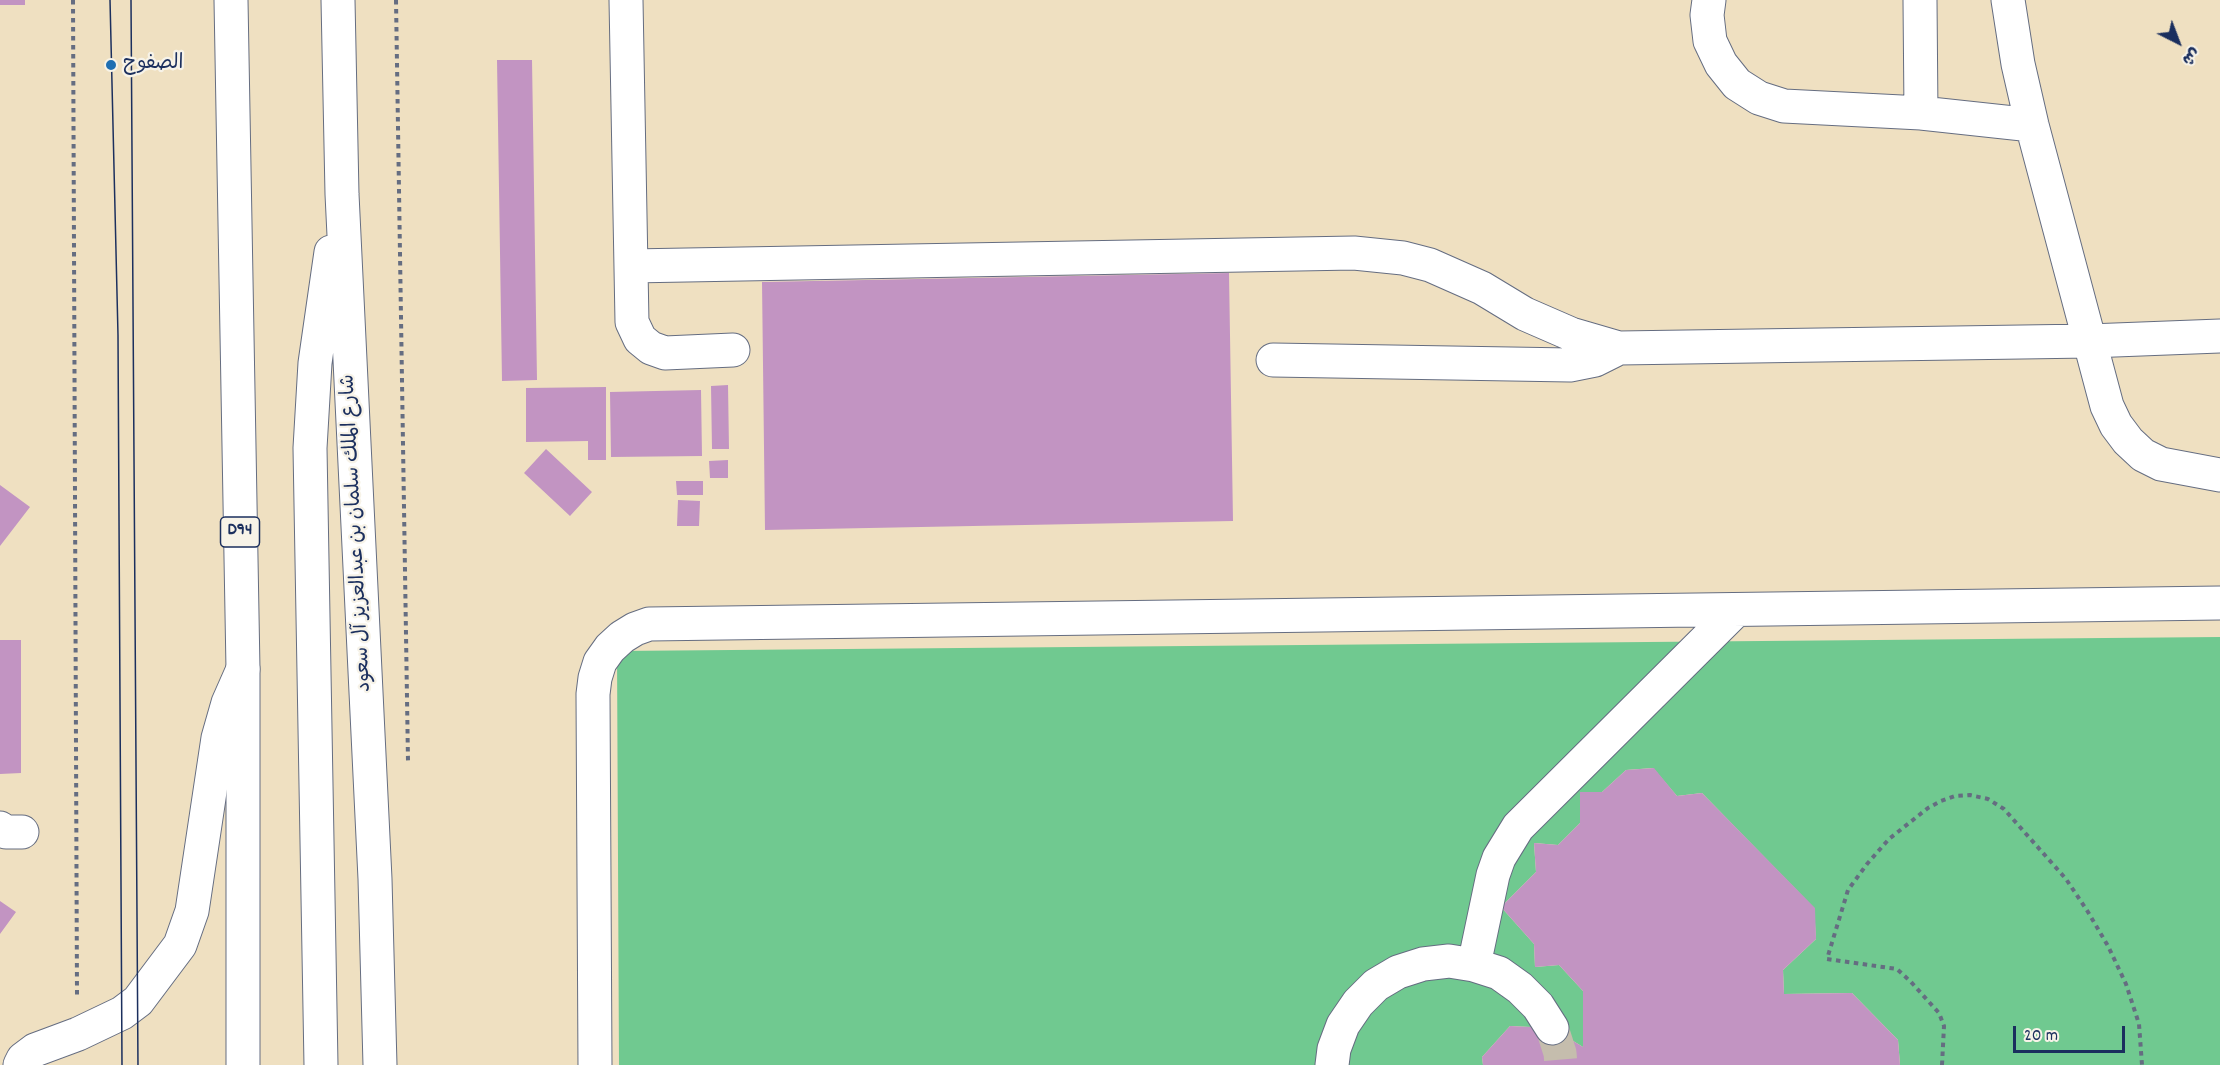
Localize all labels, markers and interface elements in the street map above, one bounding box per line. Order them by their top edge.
north arrow [2148,12,2208,72]
text: ش [2176,41,2205,70]
place label: الصفوح [123,53,183,77]
marker: الصفوح [104,58,118,72]
street label: شارع الملك سلمان بن عبدالعزيز آل سعود [338,373,378,693]
road number: D94 [220,517,260,547]
scale bar [2016,1014,2128,1052]
text: 20 m [2024,1024,2058,1049]

